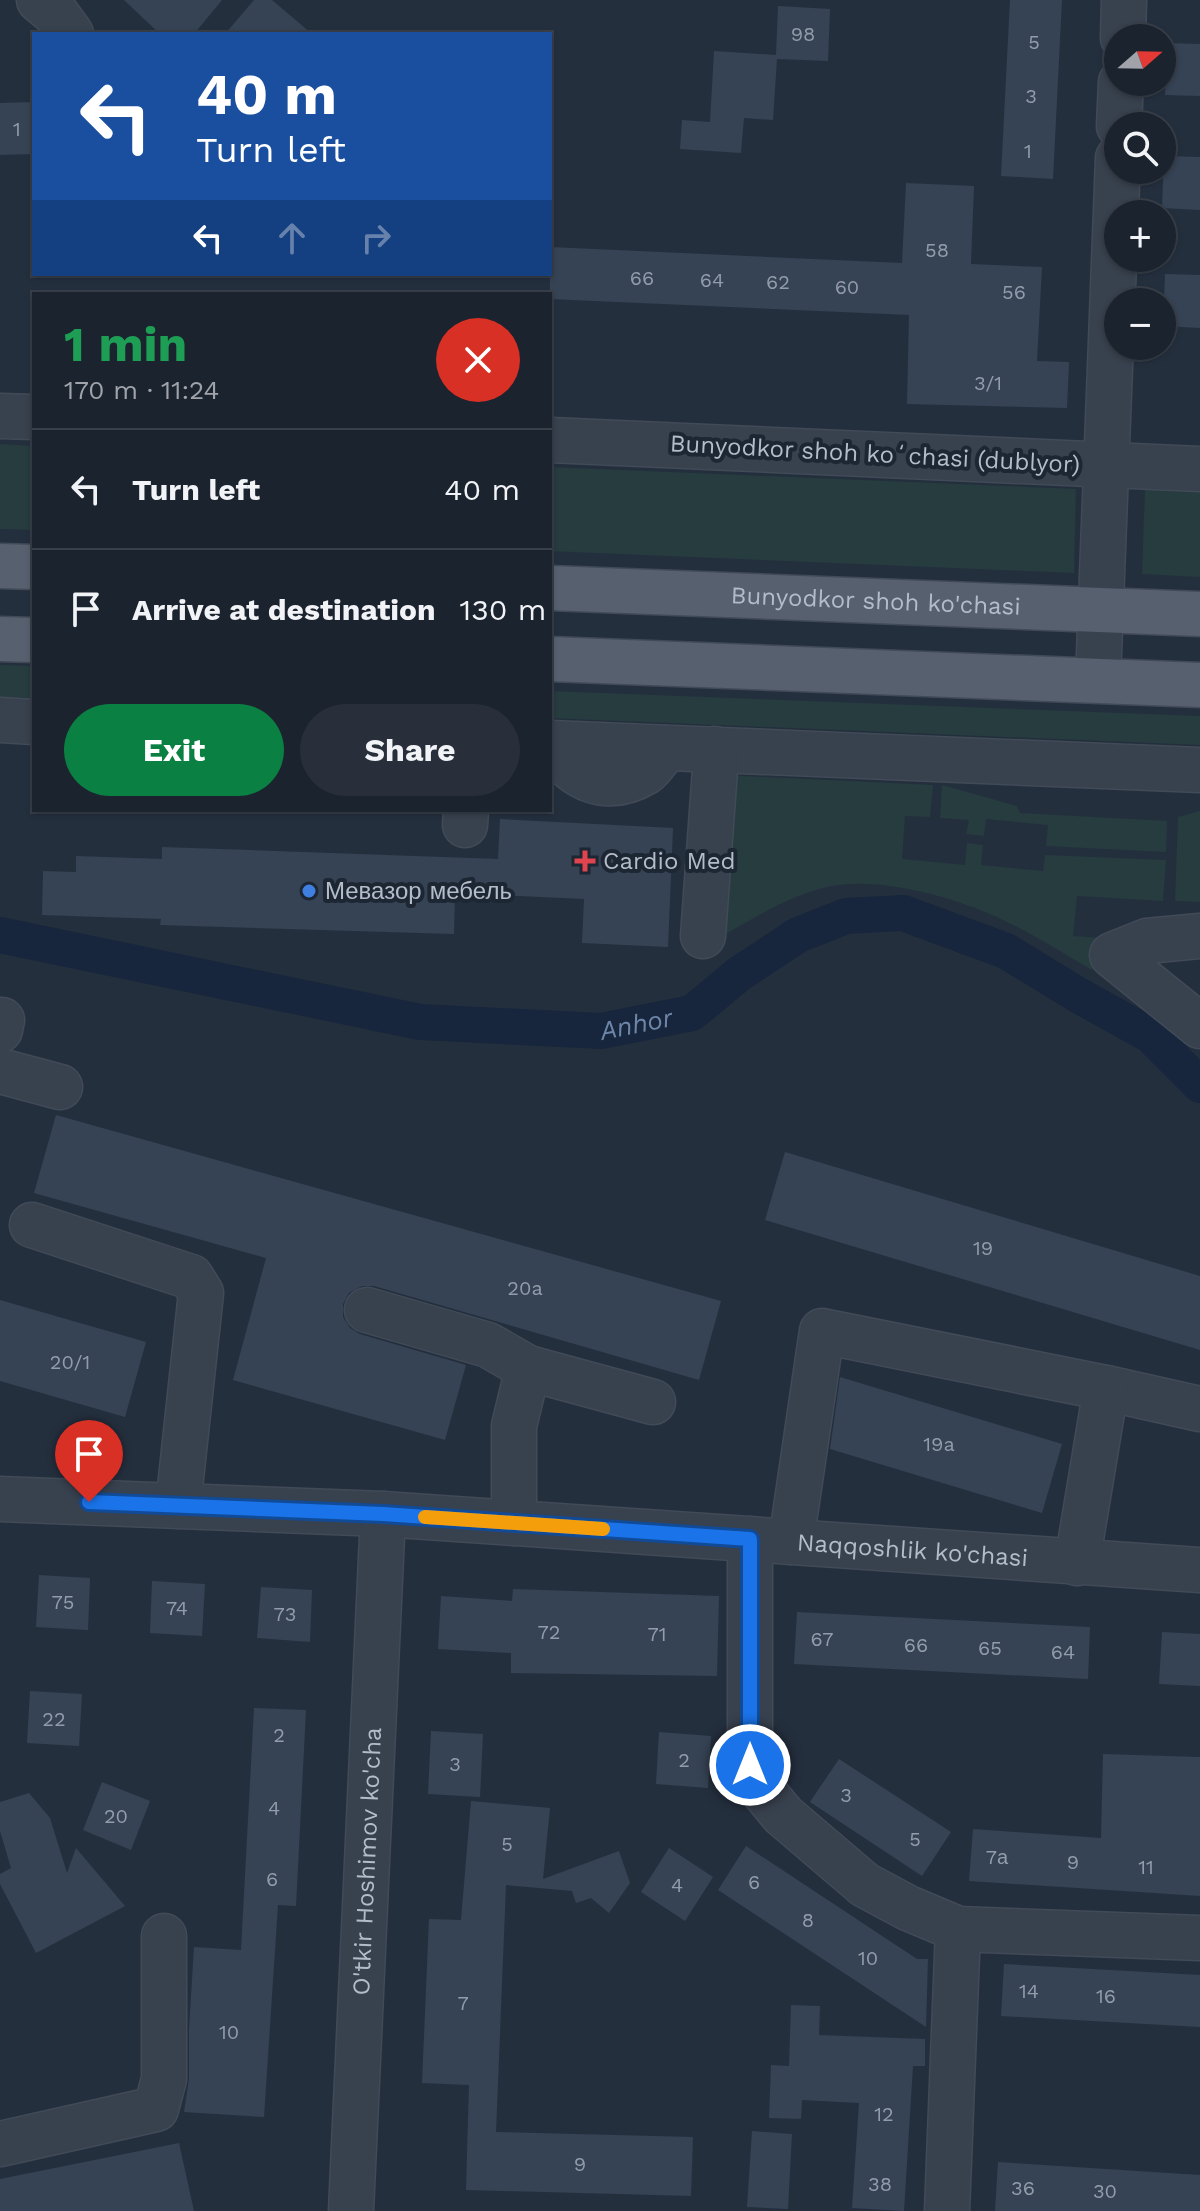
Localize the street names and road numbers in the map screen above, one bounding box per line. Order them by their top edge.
street label: Bunyodkor shoh koʻchasi (dublyor) [669,429,1081,479]
street label: Bunyodkor shoh ko'chasi [730,581,1021,621]
street label: Naqqoshlik ko'chasi [796,1528,1029,1572]
street label: O'tkir Hoshimov ko'cha [347,1727,387,1996]

